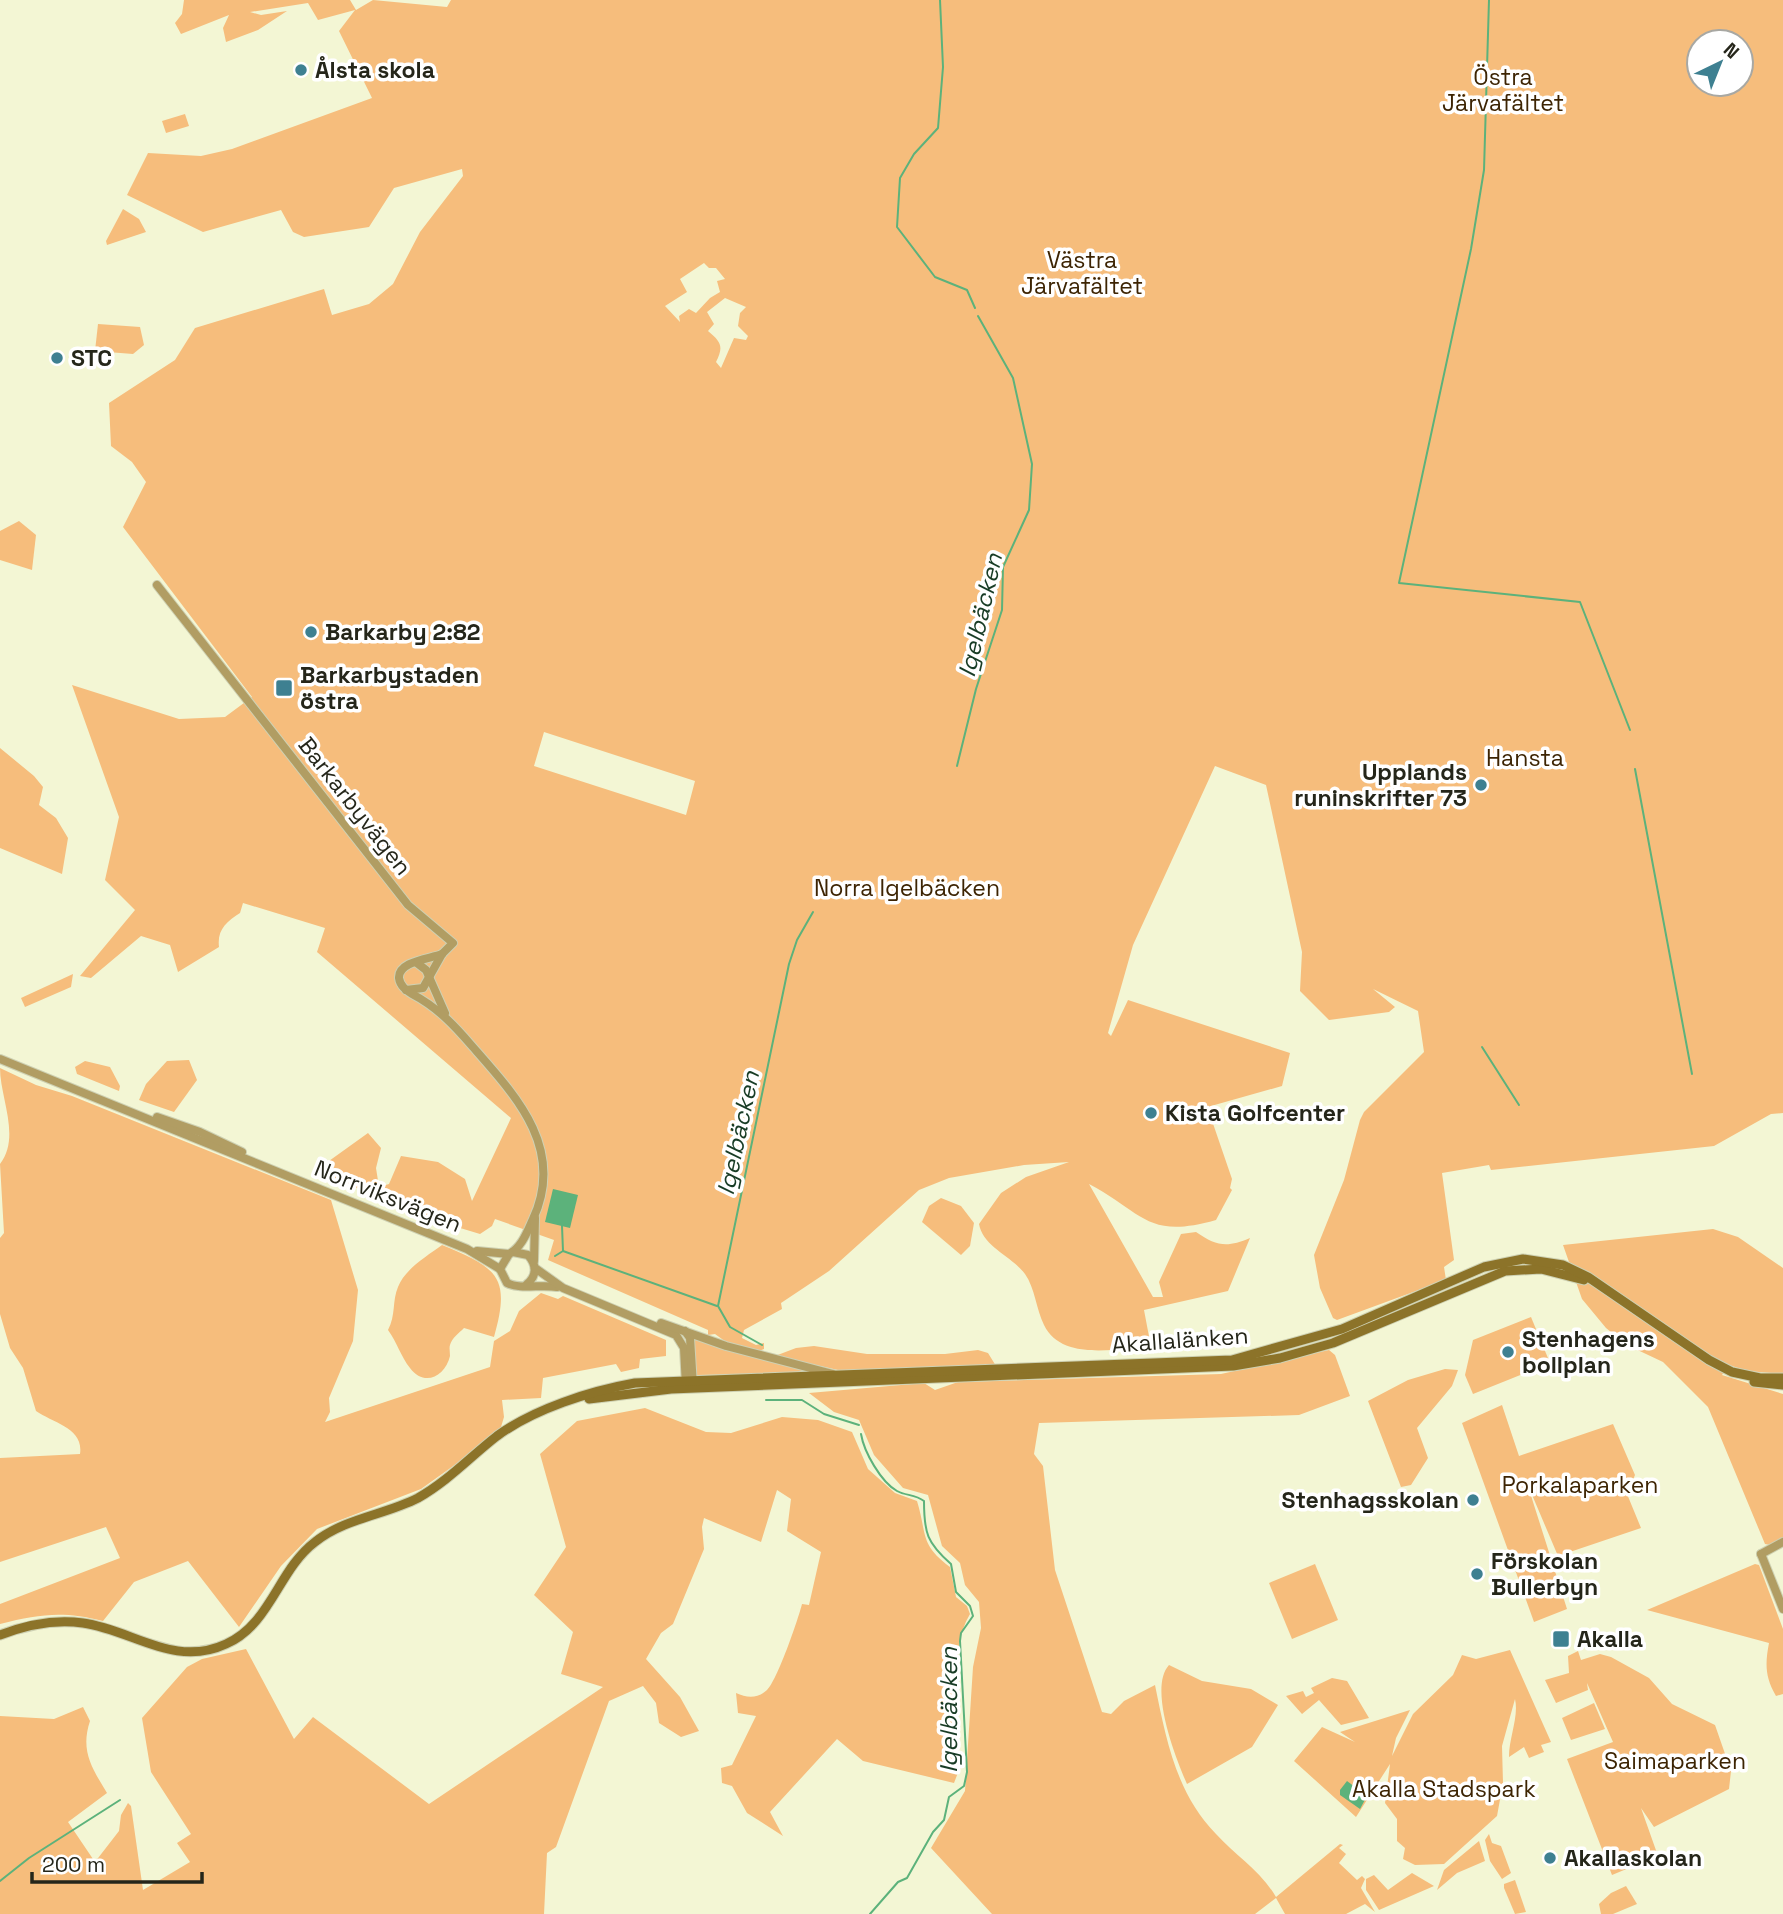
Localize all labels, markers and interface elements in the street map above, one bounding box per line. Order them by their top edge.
north arrow [1685,28,1755,98]
text: N [1718,37,1744,64]
place label: Ålsta skola [315,55,435,85]
marker: Ålsta skola [293,62,309,78]
park label: Östra Järvafältet [1442,62,1564,118]
park label: Västra Järvafältet [1021,245,1143,301]
place label: STC [71,343,112,373]
marker: STC [49,350,65,366]
water label: Igelbäcken [951,549,1010,680]
place label: Barkarby 2:82 [325,617,480,647]
marker: Barkarby 2:82 [303,624,319,640]
place label: Barkarbystaden östra [300,660,479,716]
marker: Barkarbystaden östra [274,678,294,698]
street label: Barkarbyvägen [292,731,418,881]
park label: Hansta [1486,743,1564,773]
place label: Upplands runinskrifter 73 [1294,757,1467,813]
marker: Upplands runinskrifter 73 [1473,777,1489,793]
park label: Norra Igelbäcken [814,873,1000,903]
water label: Igelbäcken [710,1067,767,1198]
place label: Kista Golfcenter [1165,1098,1345,1128]
marker: Kista Golfcenter [1143,1105,1159,1121]
street label: Norrviksvägen [310,1153,466,1239]
street label: Akallalänken [1111,1320,1249,1360]
place label: Stenhagens bollplan [1522,1324,1655,1380]
marker: Stenhagens bollplan [1500,1344,1516,1360]
park label: Porkalaparken [1502,1470,1658,1500]
place label: Stenhagsskolan [1282,1485,1459,1515]
marker: Stenhagsskolan [1465,1492,1481,1508]
place label: Förskolan Bullerbyn [1491,1546,1598,1602]
marker: Förskolan Bullerbyn [1469,1566,1485,1582]
place label: Akalla [1577,1624,1643,1654]
marker: Akalla [1551,1629,1571,1649]
water label: Igelbäcken [933,1646,964,1773]
park label: Saimaparken [1604,1746,1746,1776]
park label: Akalla Stadspark [1352,1774,1536,1804]
scale bar [32,1840,201,1884]
place label: Akallaskolan [1564,1843,1702,1873]
marker: Akallaskolan [1542,1850,1558,1866]
text: 200 m [42,1851,105,1878]

